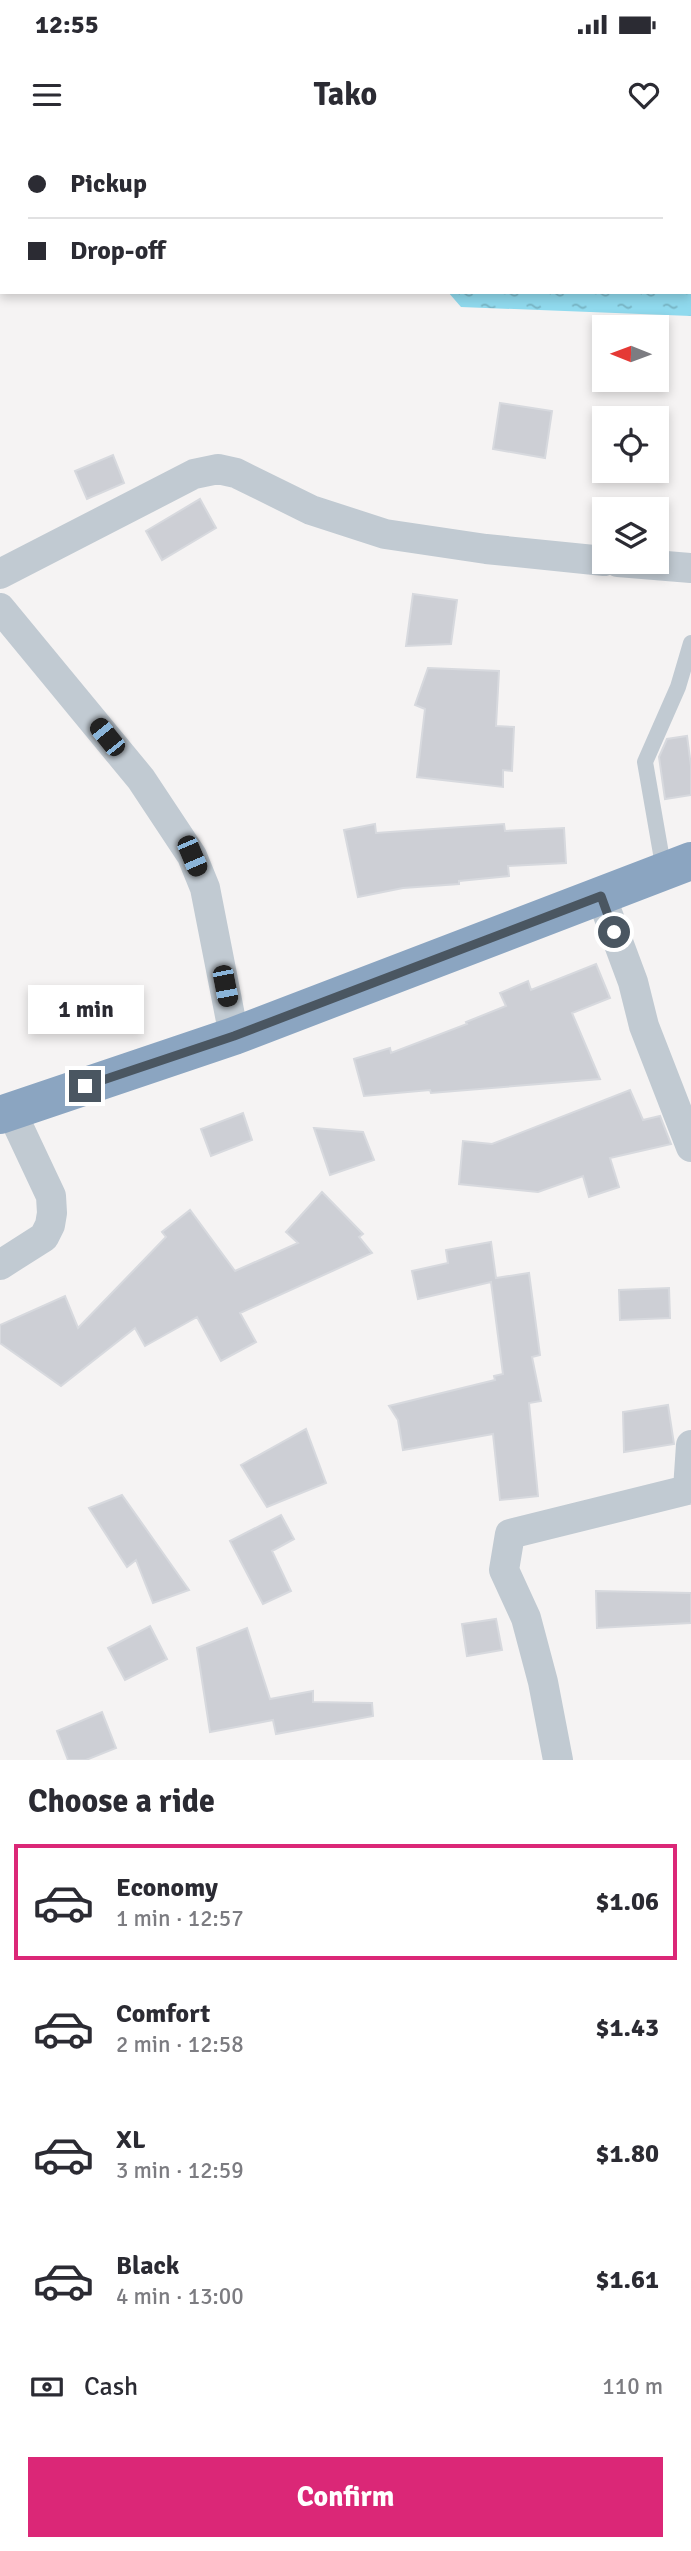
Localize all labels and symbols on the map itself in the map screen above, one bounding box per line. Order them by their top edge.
north arrow [592,315,668,392]
car [86,714,129,760]
car [175,833,210,879]
route start [598,916,630,948]
car [211,963,240,1009]
callout: 1 min [27,984,143,1034]
route end [69,1070,101,1102]

